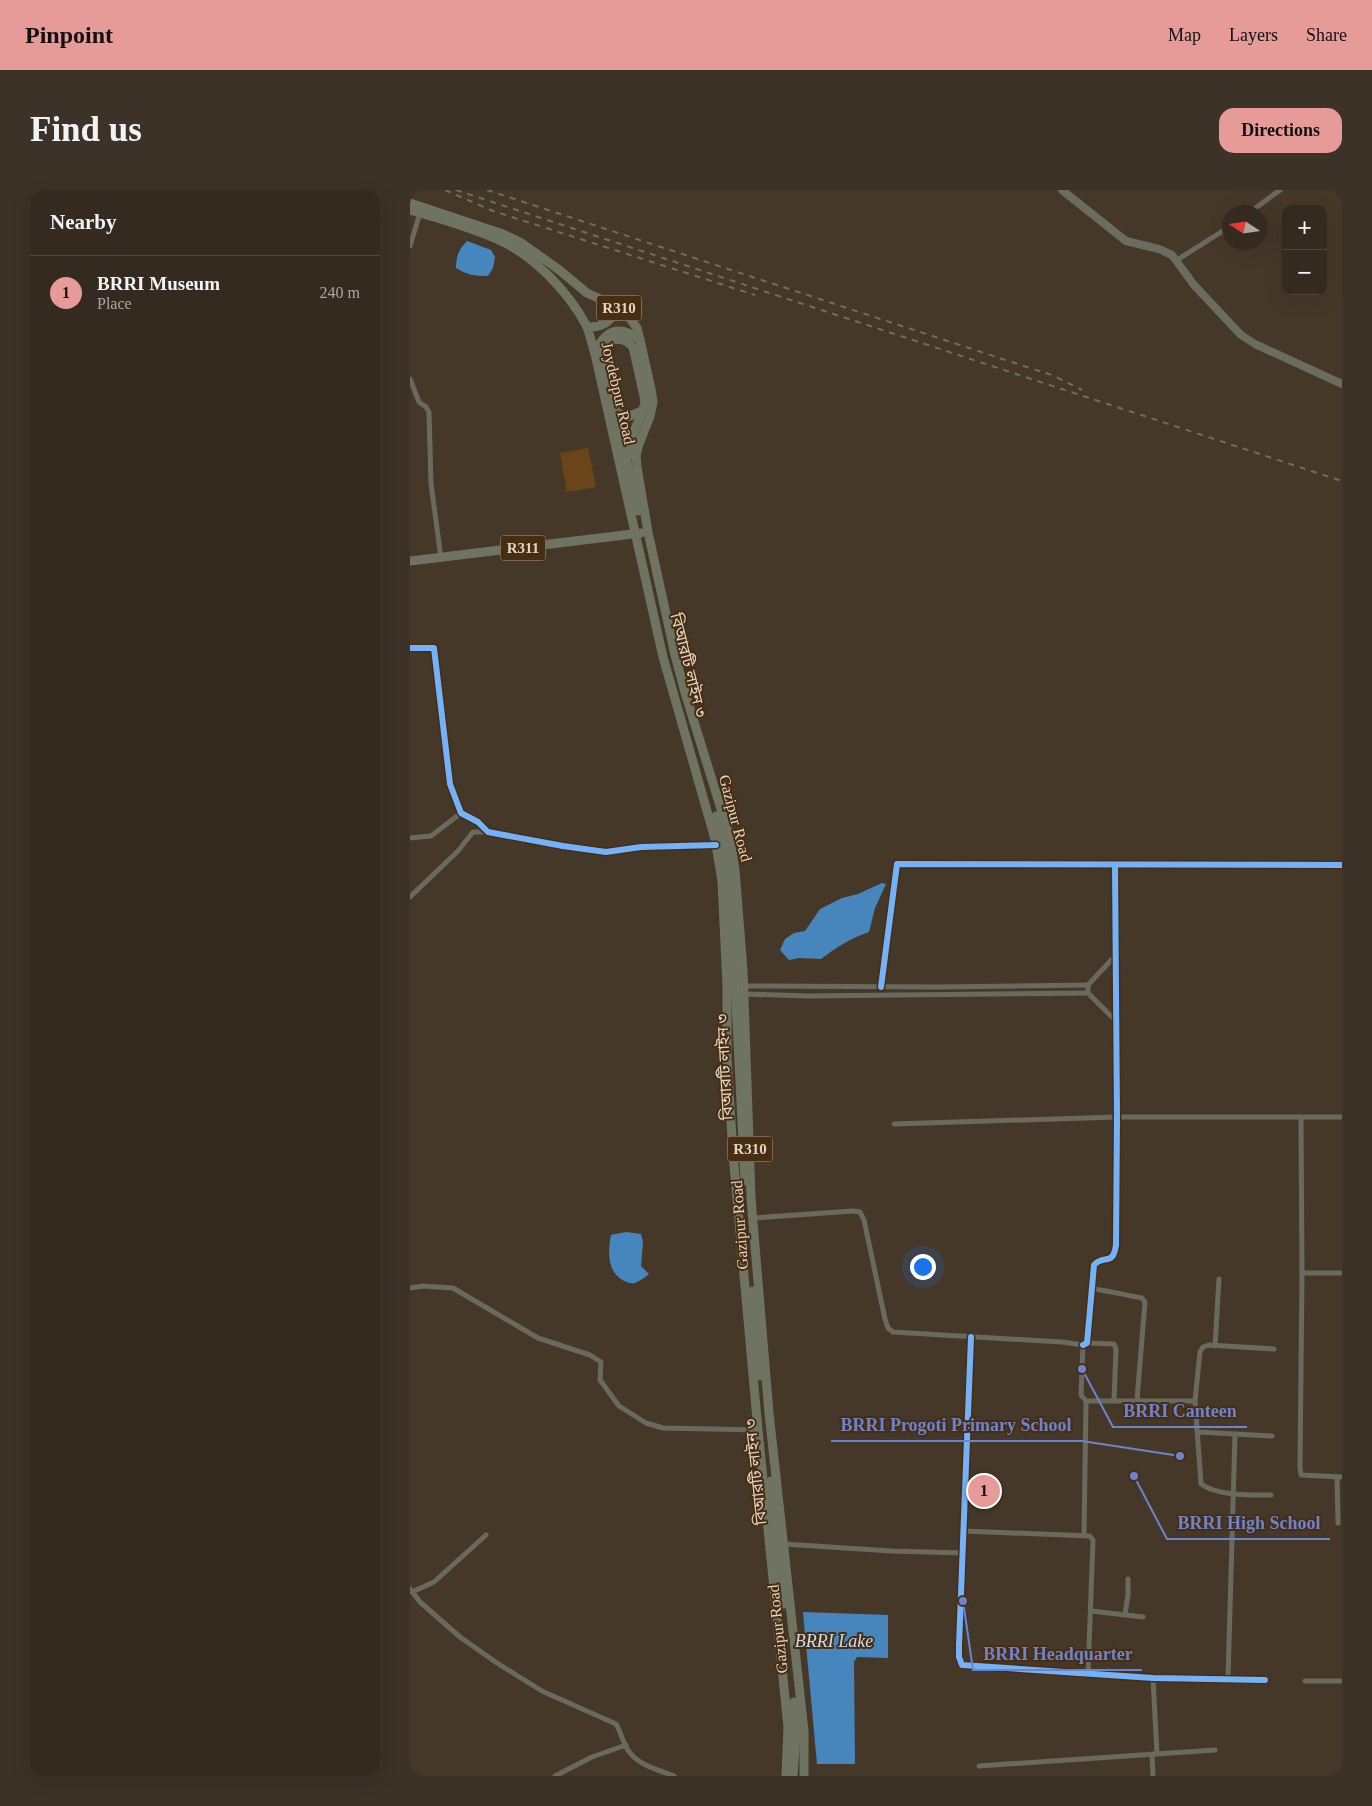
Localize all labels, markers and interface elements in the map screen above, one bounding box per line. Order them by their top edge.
text: Pinpoint [25,22,113,48]
text: Map [1168,25,1201,45]
text: Layers [1229,25,1278,45]
text: Share [1306,25,1347,45]
button: Directions [1219,108,1342,153]
text: Find us [30,110,142,149]
north arrow [1222,205,1267,250]
map controls [1282,205,1327,295]
button: + [1282,205,1327,250]
text: Nearby [50,210,117,234]
button: − [1282,250,1327,295]
text: BRRI Museum [97,273,220,294]
text: 1 [62,284,70,301]
text: 240 m [320,284,360,301]
text: Place [97,295,132,312]
road number: R310 [596,296,642,320]
street label: Joydebpur Road [598,340,639,446]
road number: R311 [500,536,546,560]
street label: বিআরটি লাইন ৩ [667,610,711,719]
street label: Gazipur Road [715,773,755,864]
street label: বিআরটি লাইন ৩ [712,1013,736,1122]
road number: R310 [728,1136,772,1162]
street label: Gazipur Road [728,1180,752,1270]
your location [910,1254,936,1280]
callout: BRRI Canteen [1113,1394,1247,1427]
text: BRRI Canteen [1123,1401,1237,1421]
callout: BRRI Progoti Primary School [831,1408,1082,1441]
text: BRRI Progoti Primary School [840,1415,1072,1435]
street label: বিআরটি লাইন ৩ [740,1418,770,1527]
pin: 1 [968,1472,1000,1510]
callout: BRRI High School [1167,1506,1330,1539]
text: BRRI High School [1177,1513,1321,1533]
street label: Gazipur Road [764,1584,792,1674]
water label: BRRI Lake [795,1631,873,1651]
callout: BRRI Headquarter [973,1637,1142,1670]
text: BRRI Headquarter [983,1644,1133,1664]

